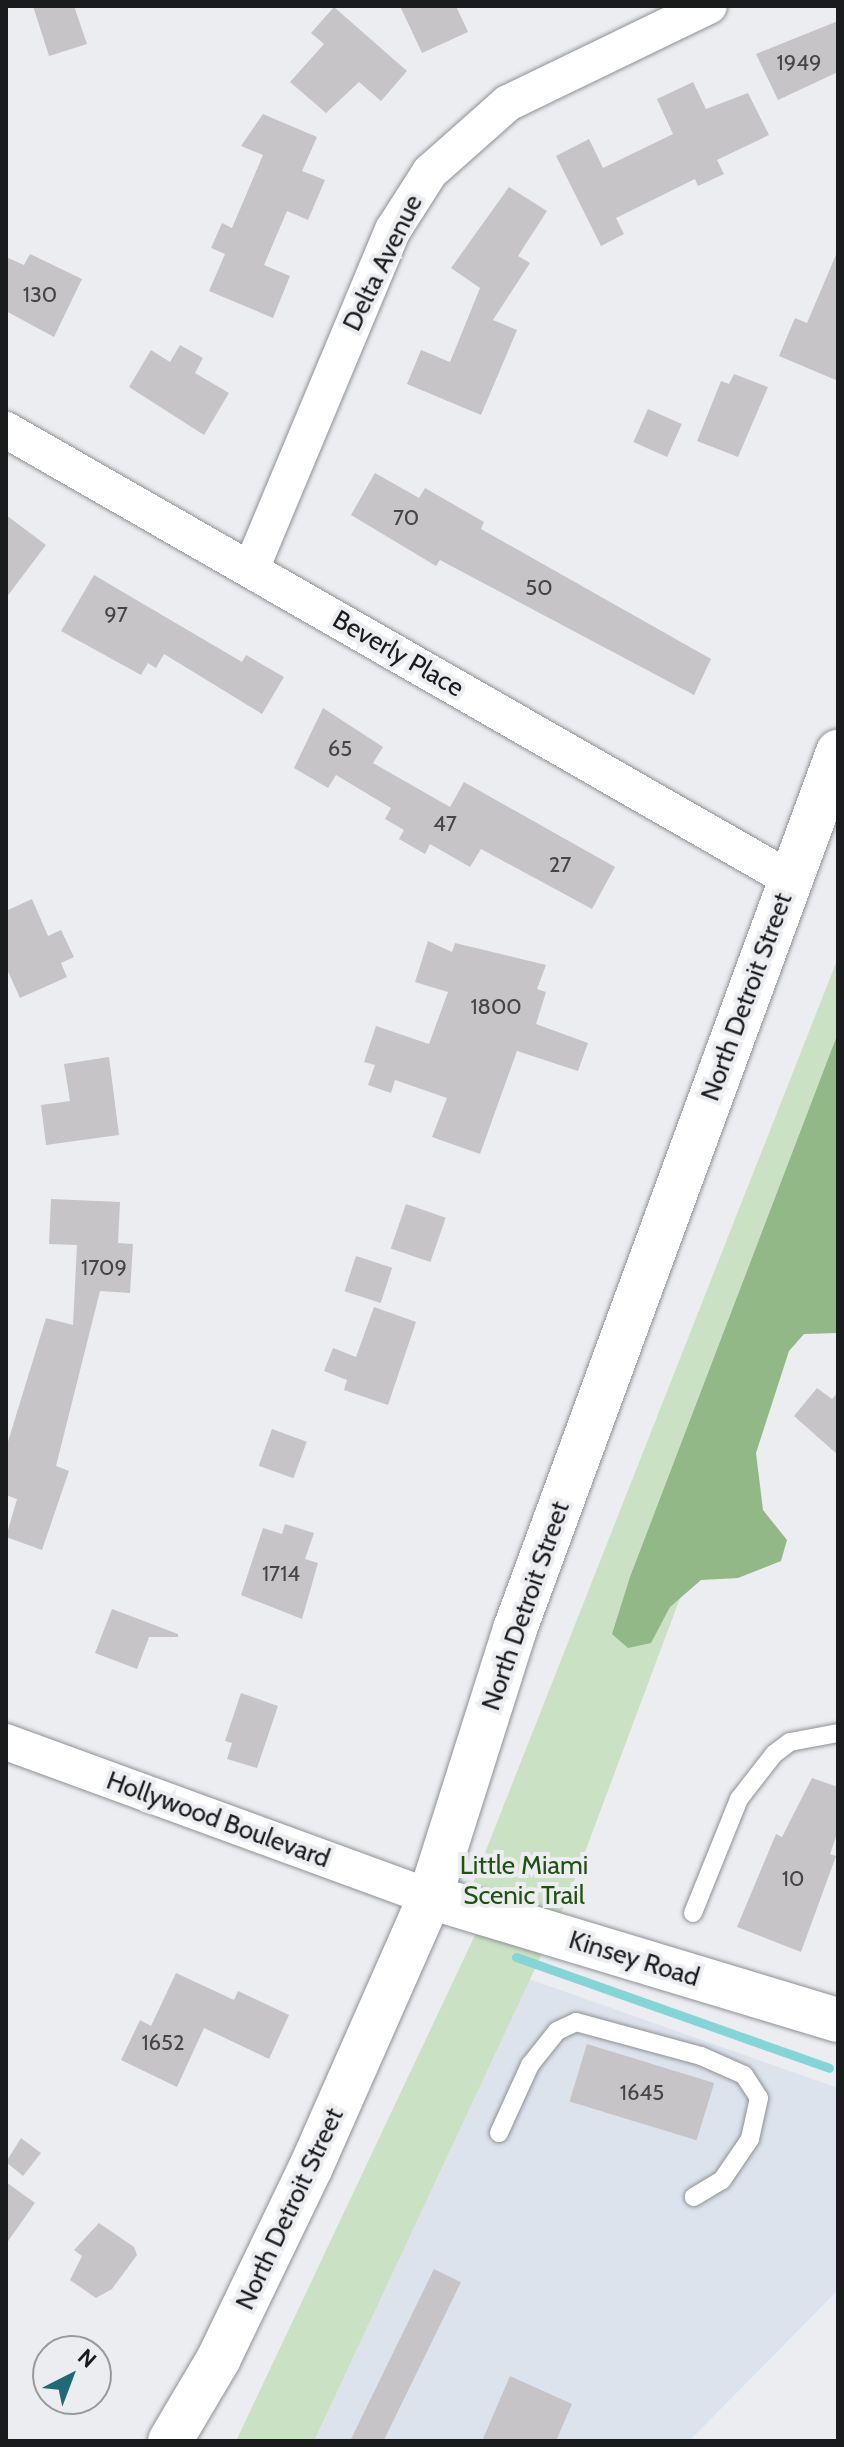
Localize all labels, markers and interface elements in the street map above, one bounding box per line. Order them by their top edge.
house number: 1949 [777,50,821,76]
street label: Delta Avenue [337,190,429,336]
house number: 130 [23,282,57,308]
house number: 70 [393,505,419,531]
house number: 50 [525,575,553,601]
house number: 97 [104,602,128,628]
street label: Beverly Place [327,604,469,704]
house number: 65 [328,736,352,762]
house number: 47 [433,811,457,837]
house number: 27 [549,852,571,878]
street label: North Detroit Street [695,889,799,1105]
house number: 1800 [470,994,522,1020]
house number: 1709 [81,1255,127,1281]
street label: North Detroit Street [476,1497,576,1715]
house number: 1714 [262,1561,300,1587]
street label: Hollywood Boulevard [102,1765,334,1875]
park label: Little Miami Scenic Trail [460,1850,588,1912]
house number: 10 [782,1866,804,1892]
street label: Kinsey Road [565,1924,703,1994]
house number: 1652 [141,2030,185,2056]
house number: 1645 [620,2080,664,2106]
street label: North Detroit Street [230,2103,350,2315]
north arrow [32,2335,112,2415]
text: N [72,2343,102,2374]

